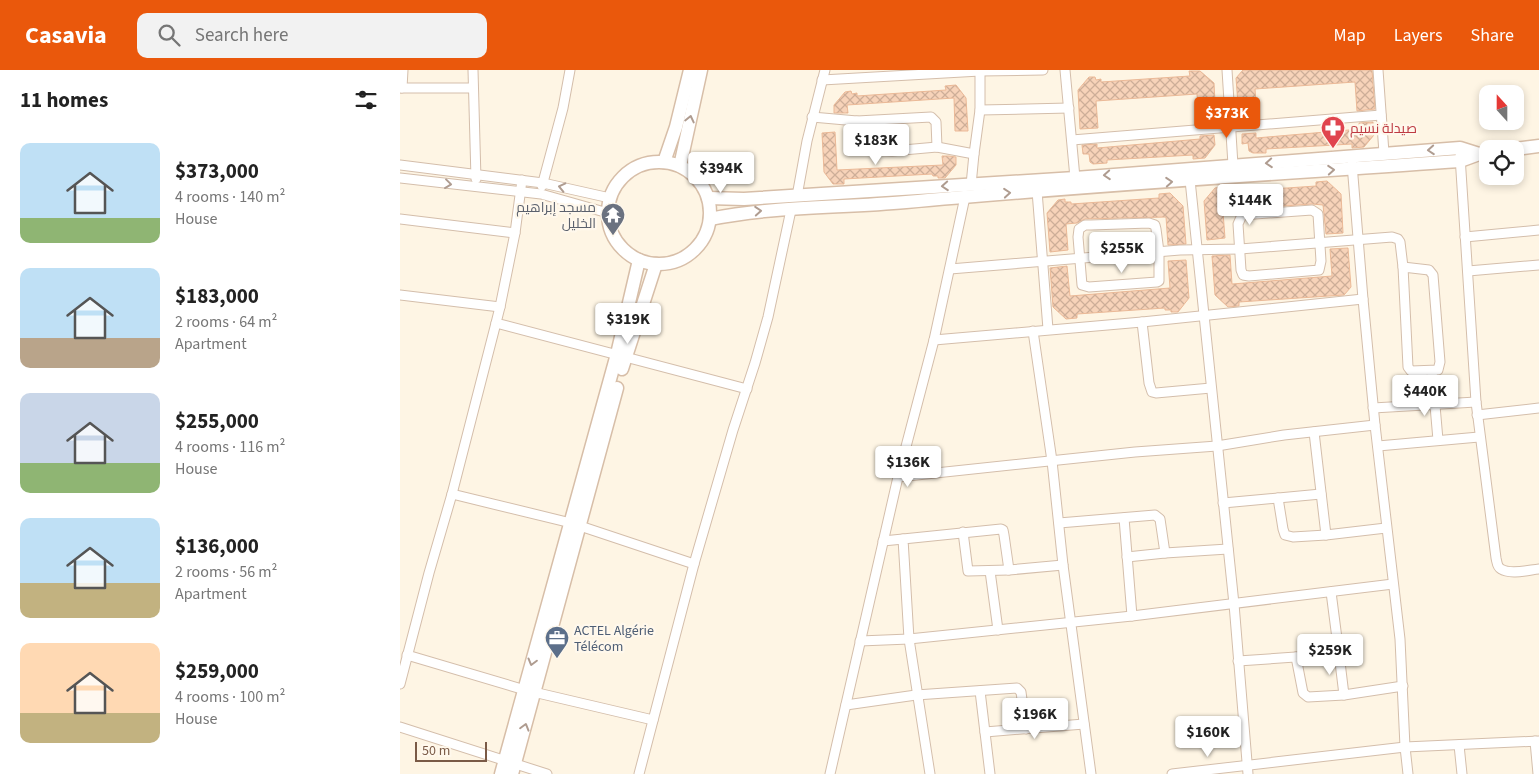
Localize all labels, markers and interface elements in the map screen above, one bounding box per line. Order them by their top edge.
search box [137,13,487,58]
text: Casavia [25,18,107,53]
icon: search [155,21,183,49]
text: Search here [195,22,288,49]
text: Map [1334,23,1366,48]
text: Layers [1394,23,1443,48]
text: Share [1471,23,1514,48]
text: 11 homes [20,85,108,115]
north arrow [1479,85,1524,130]
map controls [1479,85,1524,185]
icon: filters [352,86,380,114]
pin: $373K [1192,97,1262,139]
text: $373K [1205,102,1249,124]
one-way arrow [684,114,695,123]
pharmacy icon: صيدلة نسيم [1320,115,1346,149]
place label: صيدلة نسيم [1350,119,1417,139]
pin: $183K [841,124,911,166]
text: $183K [854,129,898,151]
button: locate [1479,140,1524,185]
one-way arrow [1427,145,1435,156]
pin: $394K [686,152,756,194]
text: $373,000 [175,156,259,186]
text: $394K [699,157,743,179]
one-way arrow [1265,157,1273,168]
icon: home [60,163,120,223]
one-way arrow [1327,165,1335,176]
one-way arrow [1103,170,1111,181]
one-way arrow [1165,176,1173,187]
one-way arrow [445,178,453,189]
one-way arrow [941,181,949,192]
one-way arrow [558,182,567,193]
pin: $144K [1215,184,1285,226]
text: 4 rooms · 140 m² [175,186,285,208]
one-way arrow [1003,188,1011,199]
text: $144K [1228,189,1272,211]
place label: مسجد إبراهيم الخليل [516,198,596,234]
temple icon: مسجد إبراهيم الخليل [600,202,626,236]
one-way arrow [754,206,762,217]
text: House [175,208,217,230]
pin: $255K [1087,232,1157,274]
text: $255K [1100,237,1144,259]
text: $183,000 [175,281,259,311]
icon: home [60,288,120,348]
pin: $319K [593,302,663,345]
text: $319K [606,308,650,330]
text: 2 rooms · 64 m² [175,311,277,333]
text: Apartment [175,333,247,355]
pin: $440K [1390,374,1460,417]
text: $440K [1403,380,1447,402]
text: $255,000 [175,406,259,436]
icon: home [60,413,120,473]
text: 4 rooms · 116 m² [175,436,285,458]
pin: $136K [873,446,943,488]
text: $136K [886,451,930,473]
text: House [175,458,217,480]
text: $136,000 [175,531,259,561]
icon: home [60,538,120,598]
text: 2 rooms · 56 m² [175,561,277,583]
text: Apartment [175,583,247,605]
place label: ACTEL Algérie Télécom [574,621,654,657]
office icon: ACTEL Algérie Télécom [544,625,570,659]
pin: $259K [1295,634,1365,676]
text: $259K [1308,639,1352,661]
text: $259,000 [175,656,259,686]
one-way arrow [528,657,538,665]
icon: home [60,663,120,723]
text: 4 rooms · 100 m² [175,686,285,708]
pin: $196K [1000,698,1070,740]
text: $196K [1013,703,1057,725]
text: House [175,708,217,730]
pin: $160K [1173,716,1243,758]
text: $160K [1186,721,1230,743]
one-way arrow [520,724,530,732]
scale bar [415,739,488,762]
text: 50 m [422,741,450,761]

